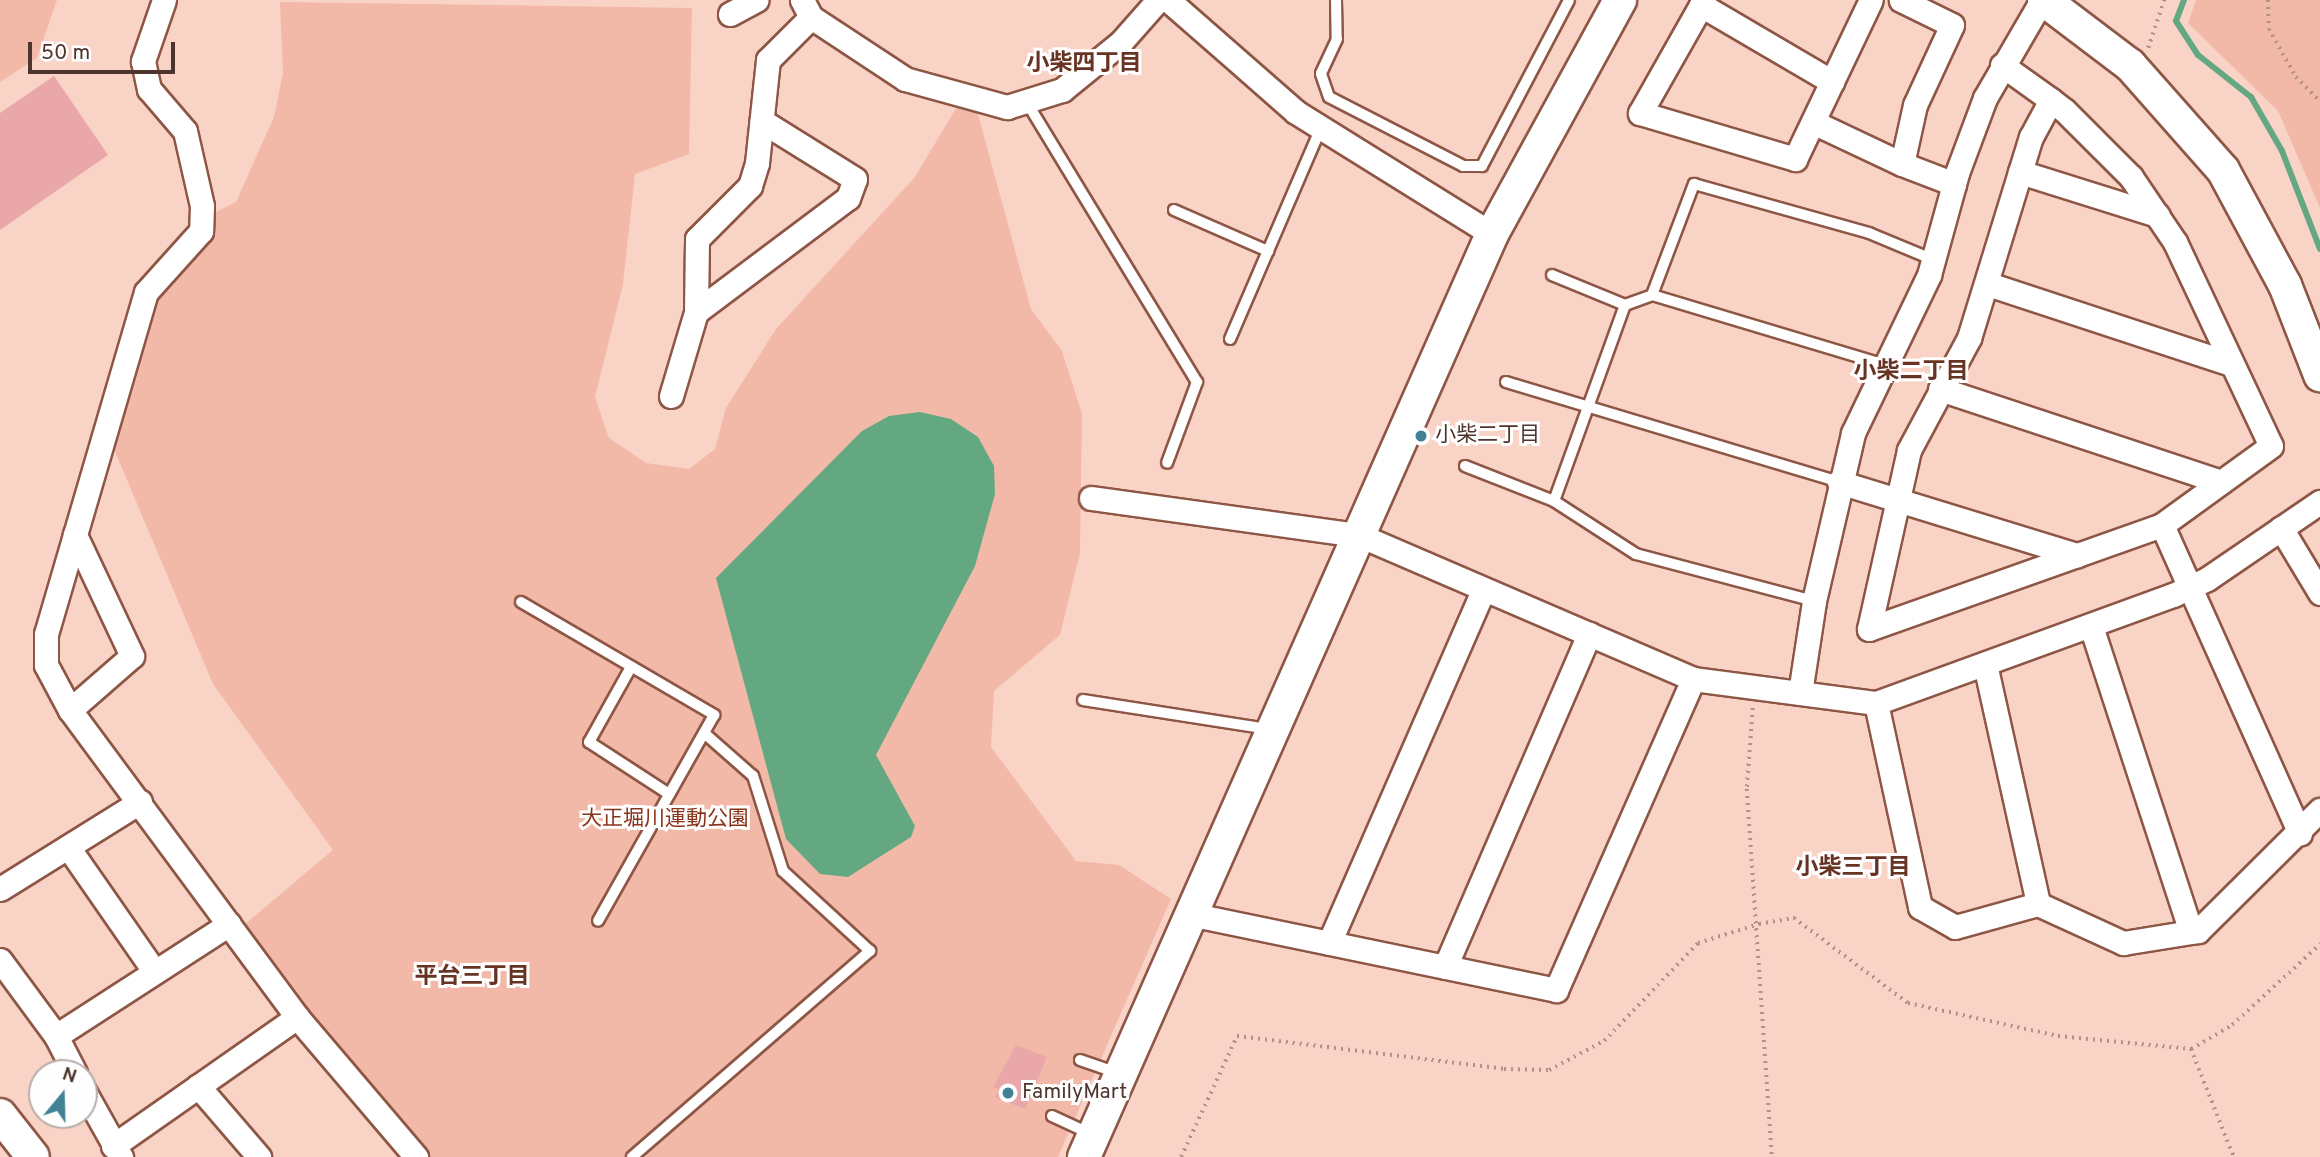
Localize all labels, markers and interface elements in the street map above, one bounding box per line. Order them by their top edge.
scale bar [32,28,178,72]
text: 50 m [41,40,90,67]
district label: 小柴四丁目 [1027,51,1141,79]
district label: 小柴二丁目 [1854,359,1968,387]
place label: 小柴二丁目 [1435,423,1540,449]
marker: 小柴二丁目 [1413,428,1429,444]
park label: 大正堀川運動公園 [581,807,749,833]
district label: 小柴三丁目 [1796,855,1910,883]
district label: 平台三丁目 [415,964,529,992]
north arrow [28,1059,98,1129]
text: N [59,1062,80,1090]
place label: FamilyMart [1022,1080,1127,1106]
marker: FamilyMart [1000,1085,1016,1101]

